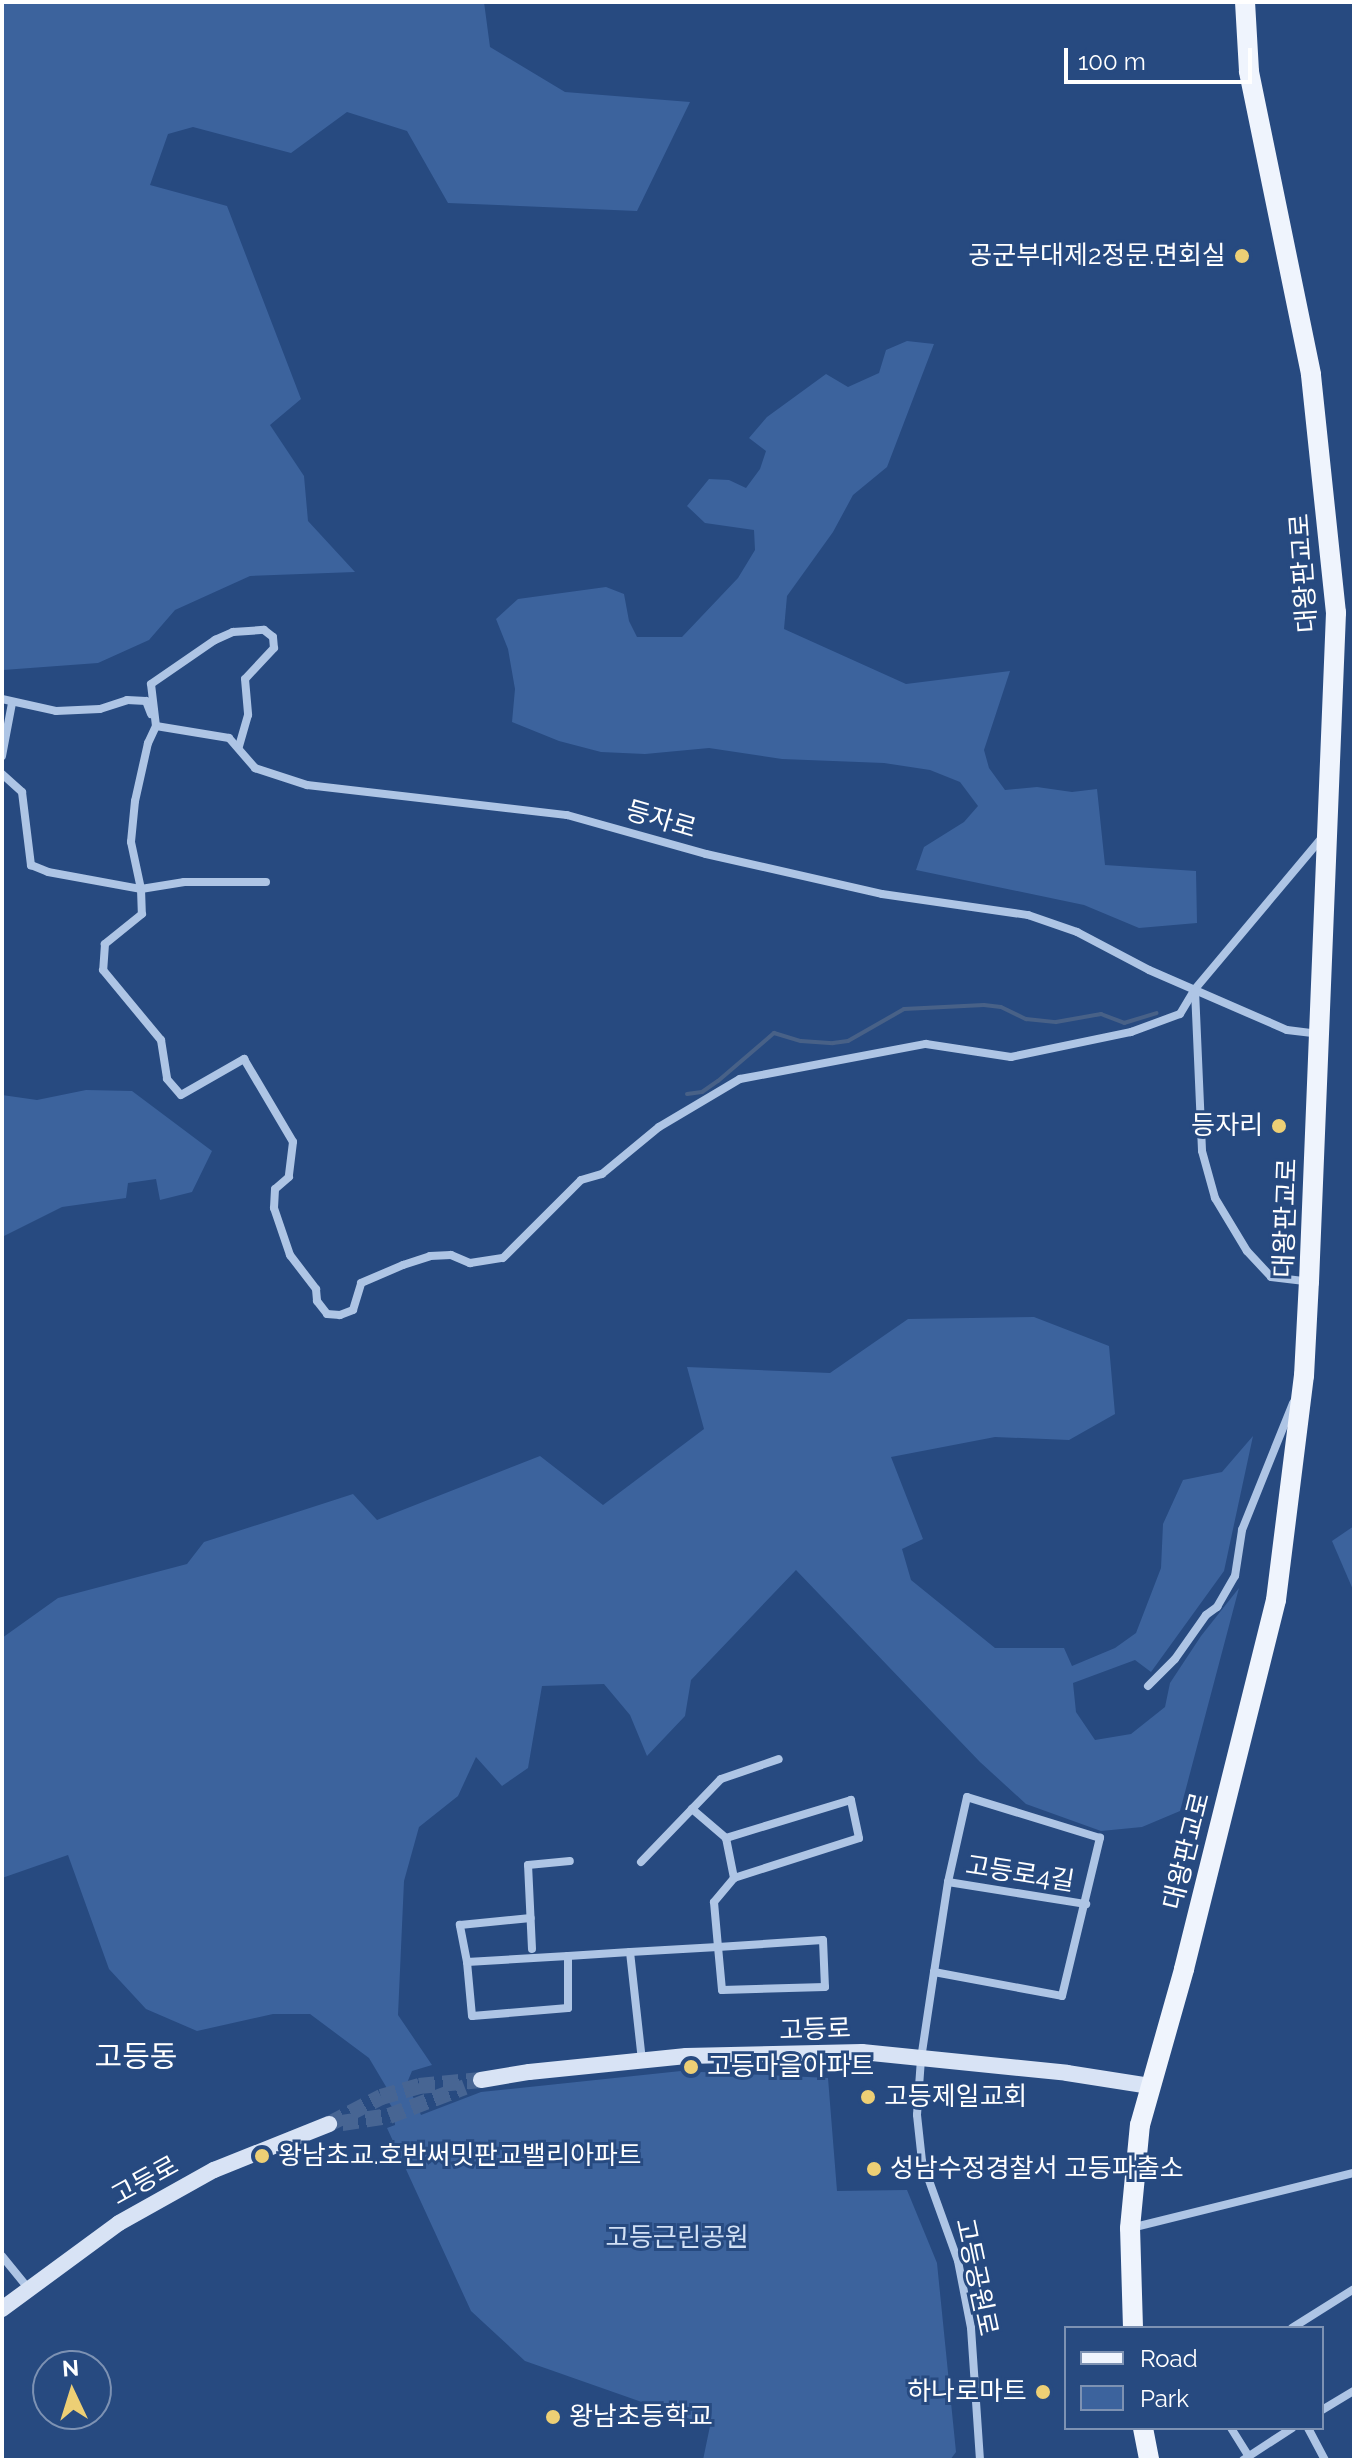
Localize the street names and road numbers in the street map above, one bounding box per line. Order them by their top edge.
street label: 대왕판교로 [1284,512,1324,634]
street label: 등자로 [622,795,700,845]
street label: 대왕판교로 [1268,1158,1304,1278]
street label: 대왕판교로 [1157,1789,1217,1913]
street label: 고등로4길 [963,1850,1077,1898]
street label: 고등로 [779,2013,851,2047]
street label: 고등로 [106,2150,184,2212]
street label: 고등공원로 [948,2215,1004,2339]

